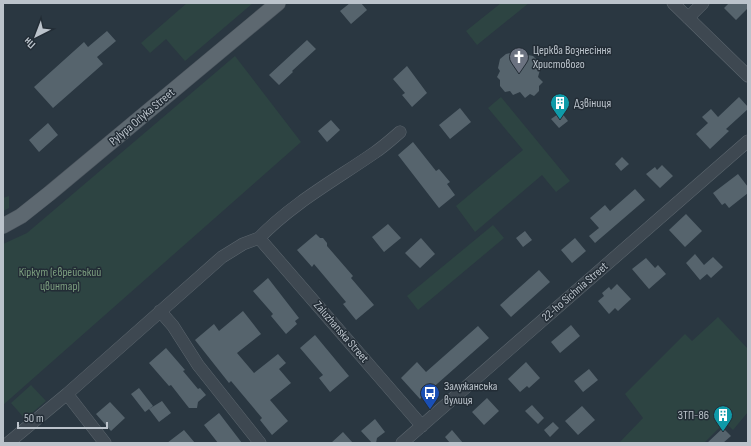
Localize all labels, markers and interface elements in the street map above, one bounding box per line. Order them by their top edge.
north arrow [16,16,56,56]
text: Пн [21,35,38,51]
place label: Церква Вознесіння Христового [532,43,611,72]
church icon: Церква Вознесіння Христового [508,46,530,74]
street label: Pylypa Orlyka Street [106,85,178,149]
building icon: Дзвіниця [549,92,571,120]
place label: Дзвіниця [574,96,611,111]
street label: 22-ho Sichnia Street [539,259,611,325]
park label: Кіркут (єврейський цвинтар) [19,265,101,294]
street label: Zaluzhanska Street [310,298,372,366]
place label: Залужанська вулиця [444,379,498,408]
bus stop icon: Залужанська вулиця [419,382,441,410]
scale bar [18,404,107,430]
building icon: ЗТП-86 [712,404,734,432]
place label: ЗТП-86 [678,408,709,423]
text: 50 m [24,411,44,426]

